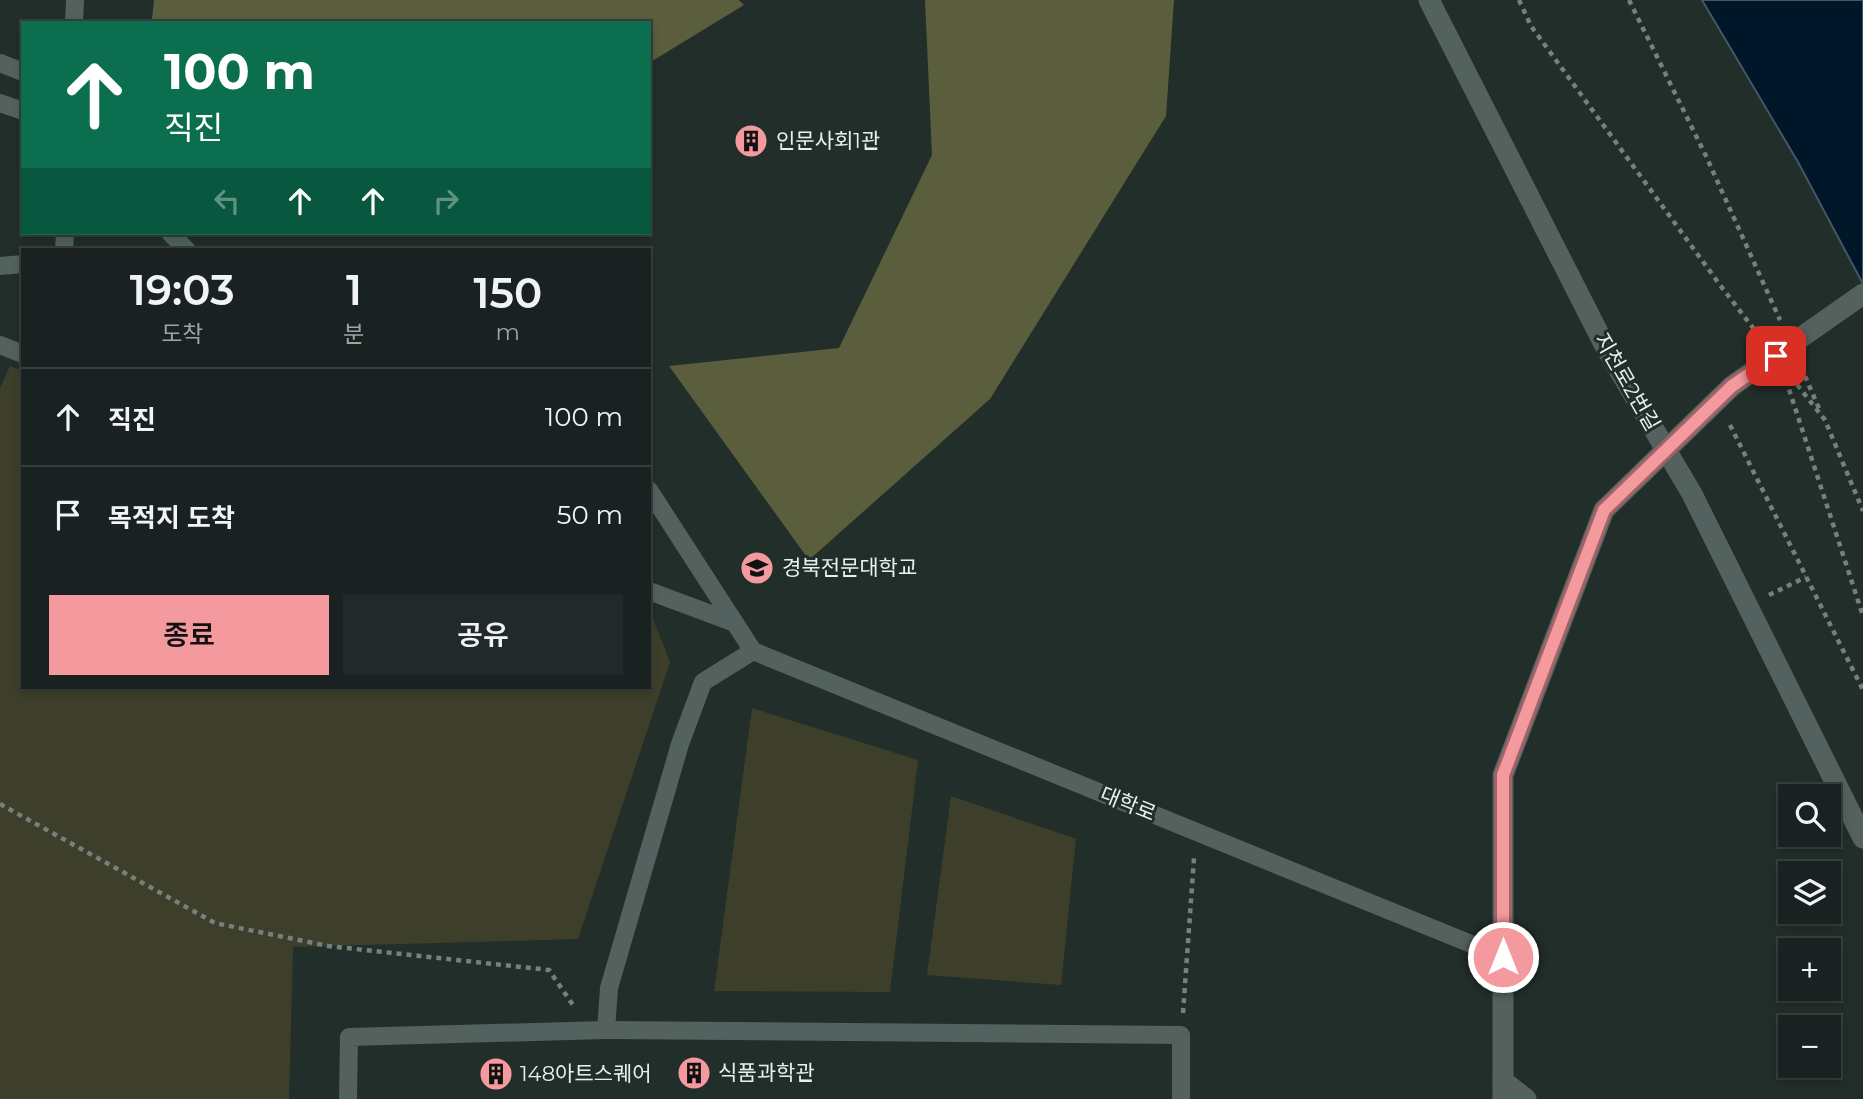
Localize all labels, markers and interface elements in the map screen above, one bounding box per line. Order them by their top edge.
text: 100 m [164,42,315,101]
icon: ahead [49,49,140,140]
text: 직진 [164,108,223,147]
building icon: 인문사회1관 [732,122,770,160]
place label: 인문사회1관 [776,128,880,153]
icon: left [208,182,246,220]
icon: ahead [281,182,319,220]
icon: ahead [354,182,392,220]
icon: right [427,182,465,220]
text: 19:03 [130,264,235,316]
text: 1 [346,264,362,316]
text: 150 [473,267,542,319]
text: m [496,318,520,346]
text: 도착 [161,320,203,348]
text: 분 [343,320,365,348]
pin [1746,326,1806,386]
street label: 지천로2번길 [1589,329,1665,435]
icon: arrive [1757,337,1795,375]
icon: ahead [49,398,87,436]
text: 100 m [545,401,623,433]
text: 직진 [108,404,156,436]
icon: arrive [49,496,87,534]
text: 50 m [557,499,623,531]
text: 목적지 도착 [108,502,235,534]
school or university icon: 경북전문대학교 [738,549,776,587]
place label: 경북전문대학교 [782,555,917,580]
button: 종료 [49,595,329,675]
button: 공유 [343,595,623,675]
street label: 대학로 [1097,781,1160,826]
map controls [1778,784,1841,1078]
button: search [1778,784,1841,847]
button: layers [1778,861,1841,924]
position arrow [1466,920,1540,994]
button: + [1778,938,1841,1001]
button: − [1778,1015,1841,1078]
building icon: 식품과학관 [675,1054,713,1092]
building icon: 148아트스퀘어 [477,1055,515,1093]
place label: 식품과학관 [718,1060,815,1085]
place label: 148아트스퀘어 [520,1061,652,1086]

